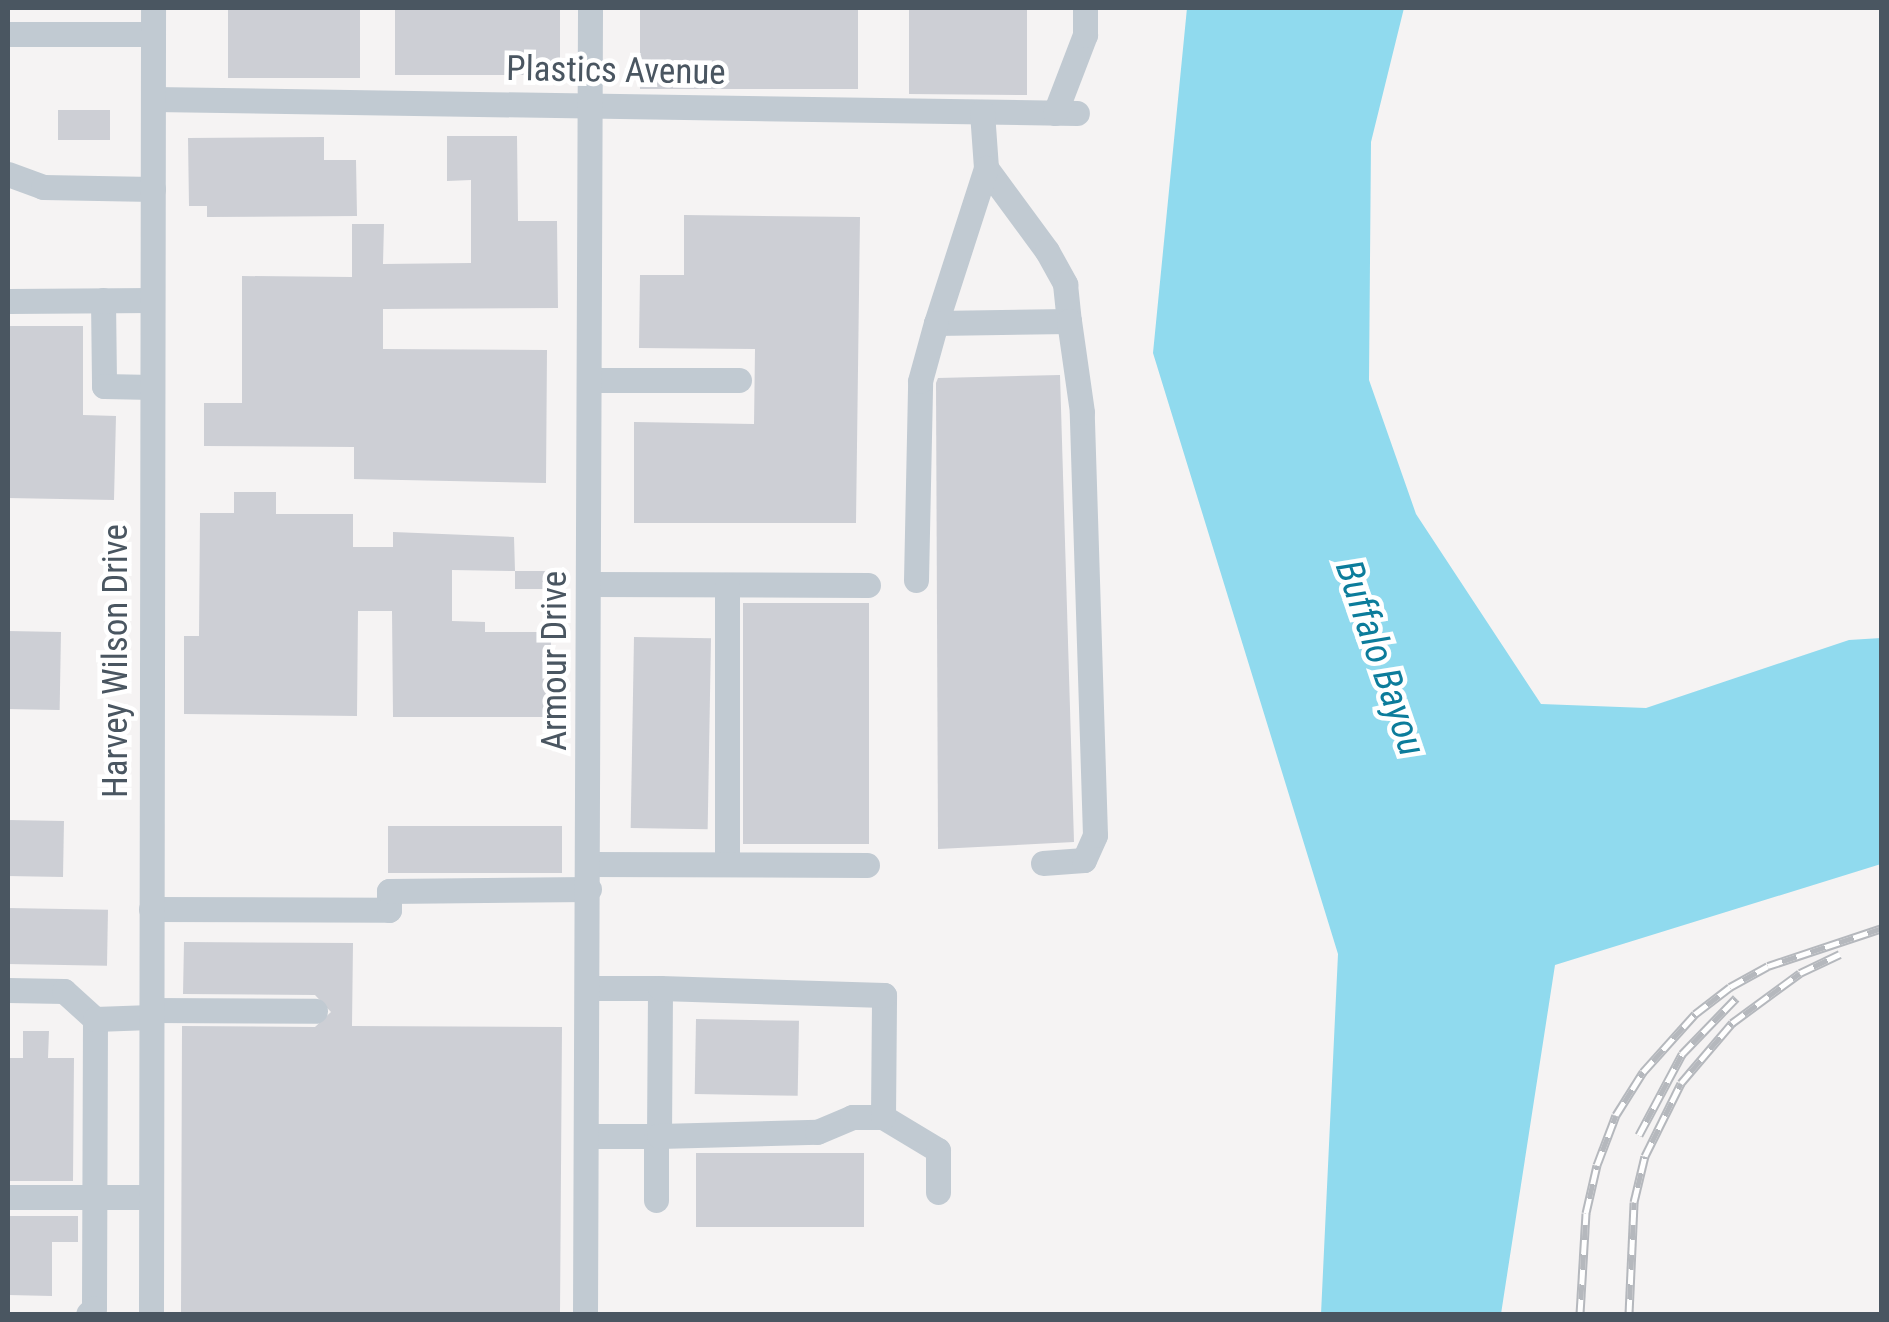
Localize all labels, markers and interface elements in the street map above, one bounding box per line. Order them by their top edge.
street label: Plastics Avenue [506,48,726,94]
street label: Harvey Wilson Drive [95,524,137,798]
water label: Buffalo Bayou [1325,554,1435,762]
street label: Armour Drive [534,571,576,751]

